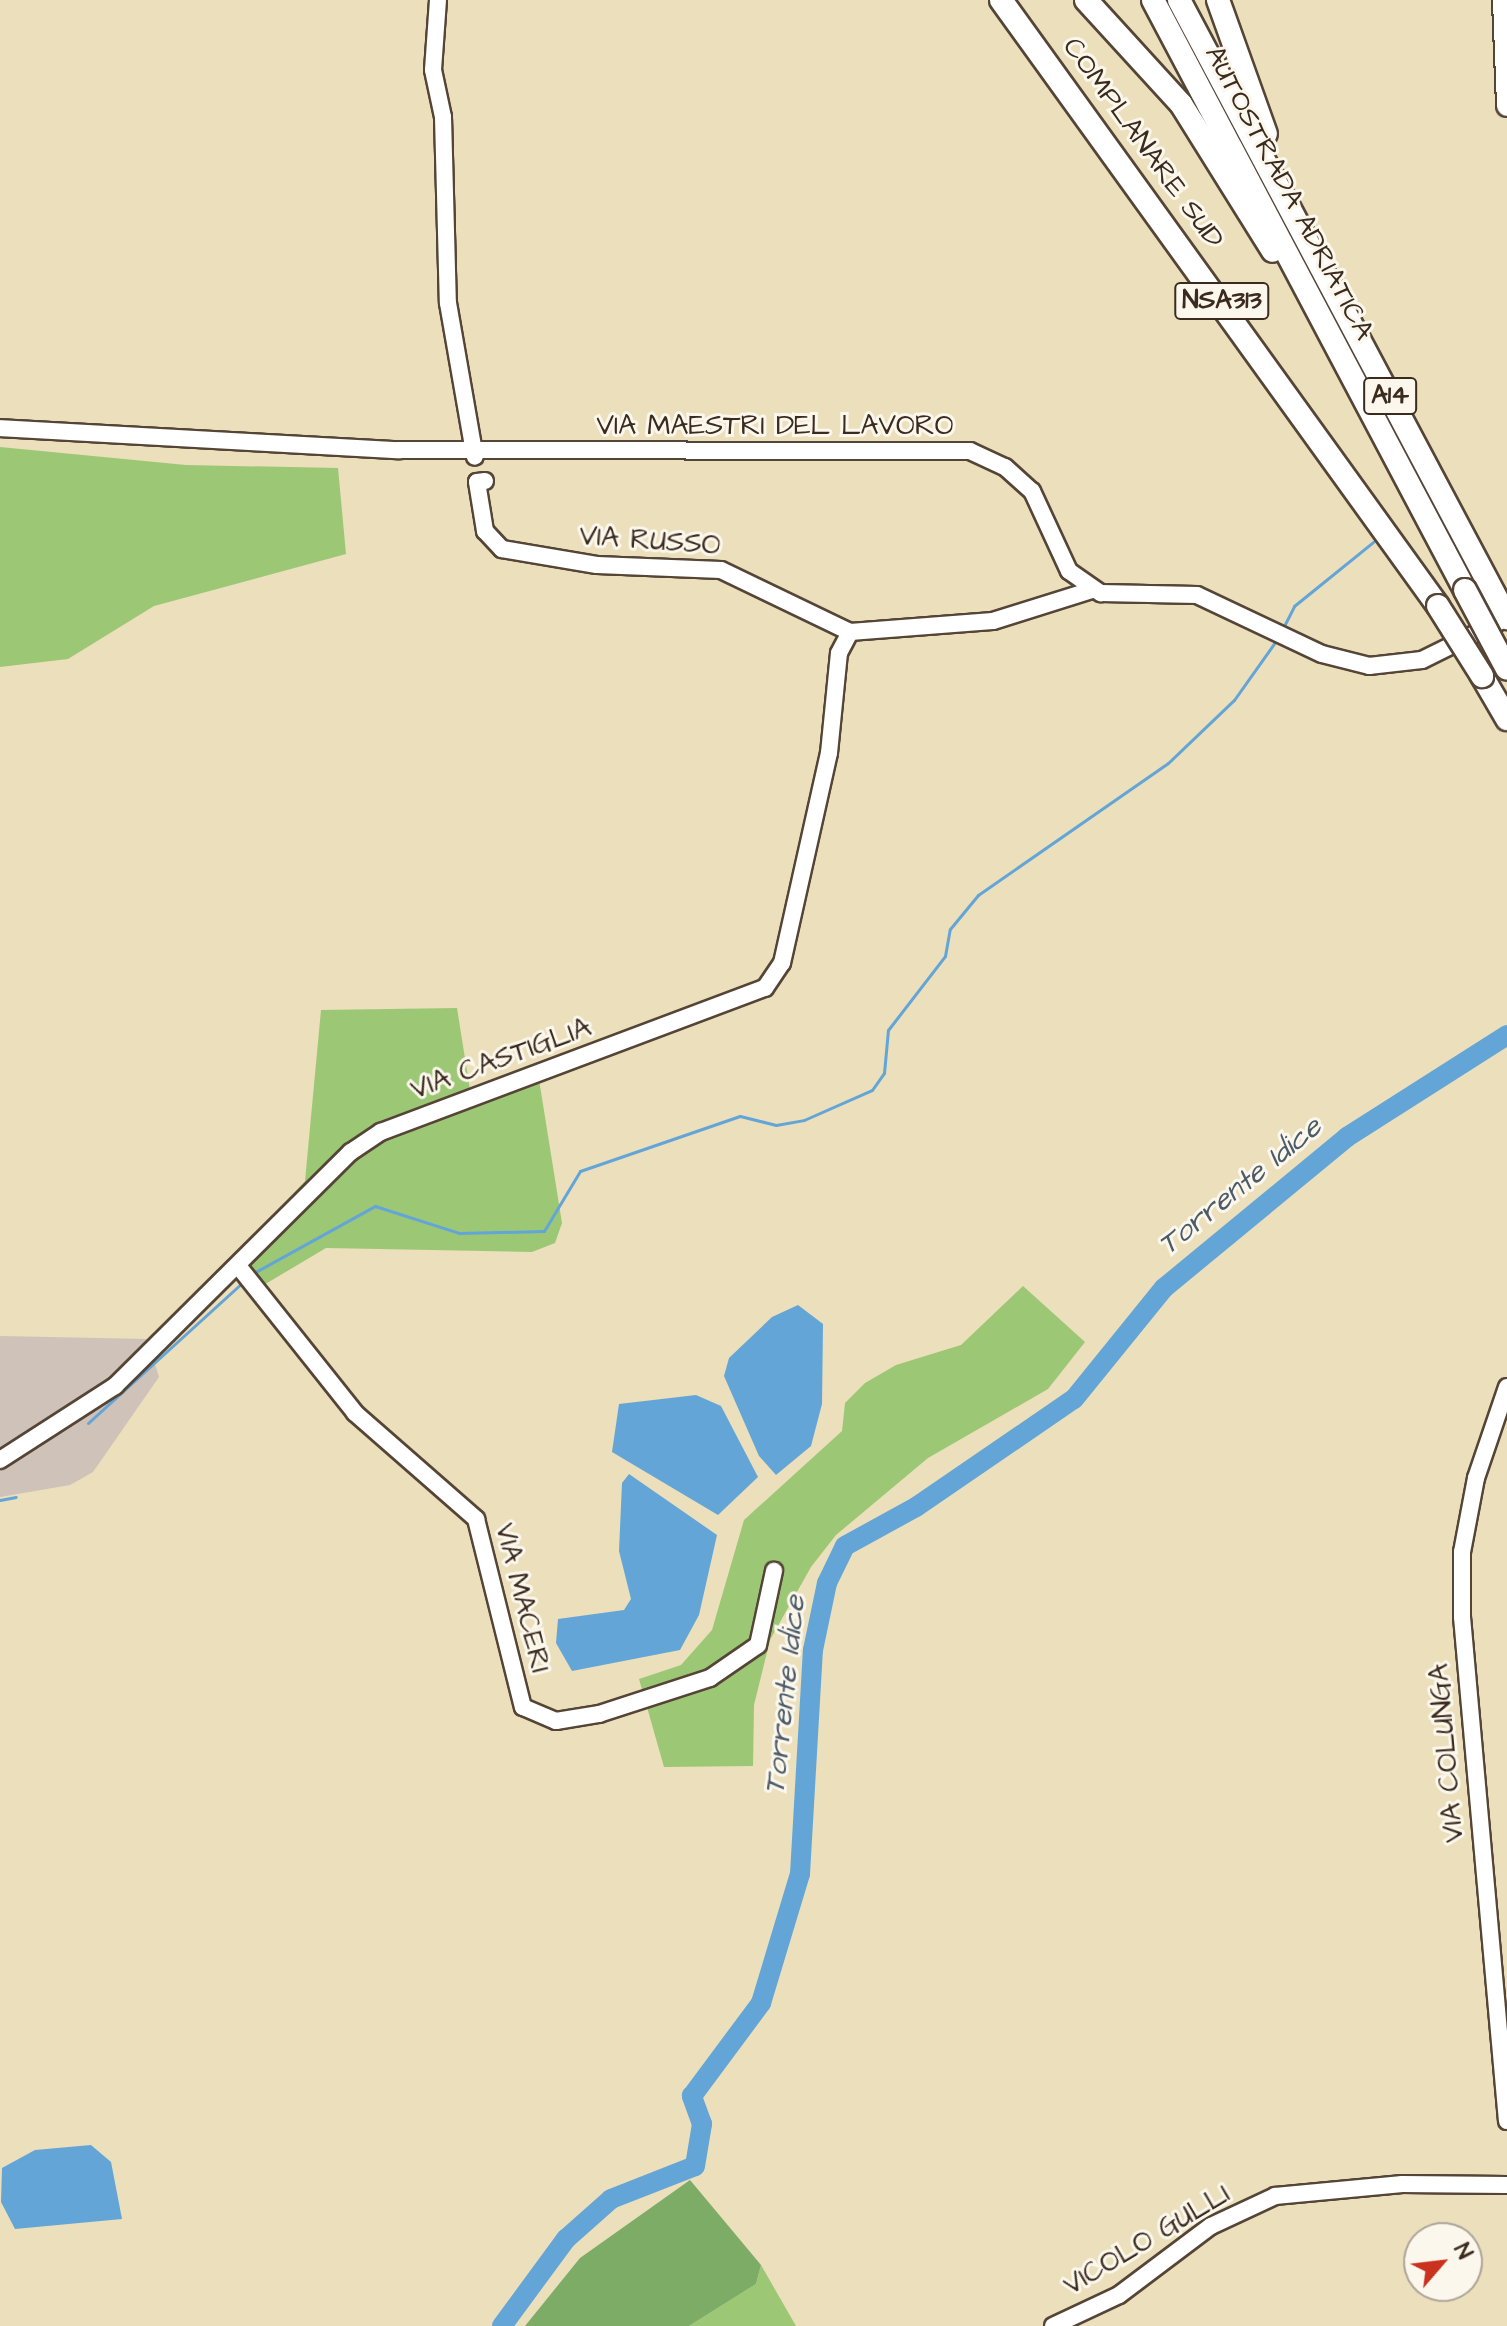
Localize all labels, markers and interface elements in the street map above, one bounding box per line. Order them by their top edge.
street label: COMPLANARE SUD [1055,31,1231,255]
street label: AUTOSTRADA ADRIATICA [1197,40,1381,346]
road number: NSA313 [1174,279,1270,323]
road number: A14 [1362,374,1418,418]
street label: VIA MAESTRI DEL LAVORO [596,409,954,443]
street label: VIA RUSSO [578,519,722,563]
street label: VIA CASTIGLIA [406,1011,596,1107]
water label: Torrente Idice [1151,1109,1329,1263]
street label: VIA MACERI [487,1520,557,1676]
water label: Torrente Idice [757,1594,813,1796]
street label: VIA COLUNGA [1422,1662,1472,1844]
street label: VICOLO GULLI [1058,2177,1236,2303]
north arrow [1403,2222,1483,2302]
text: N [1446,2238,1480,2265]

